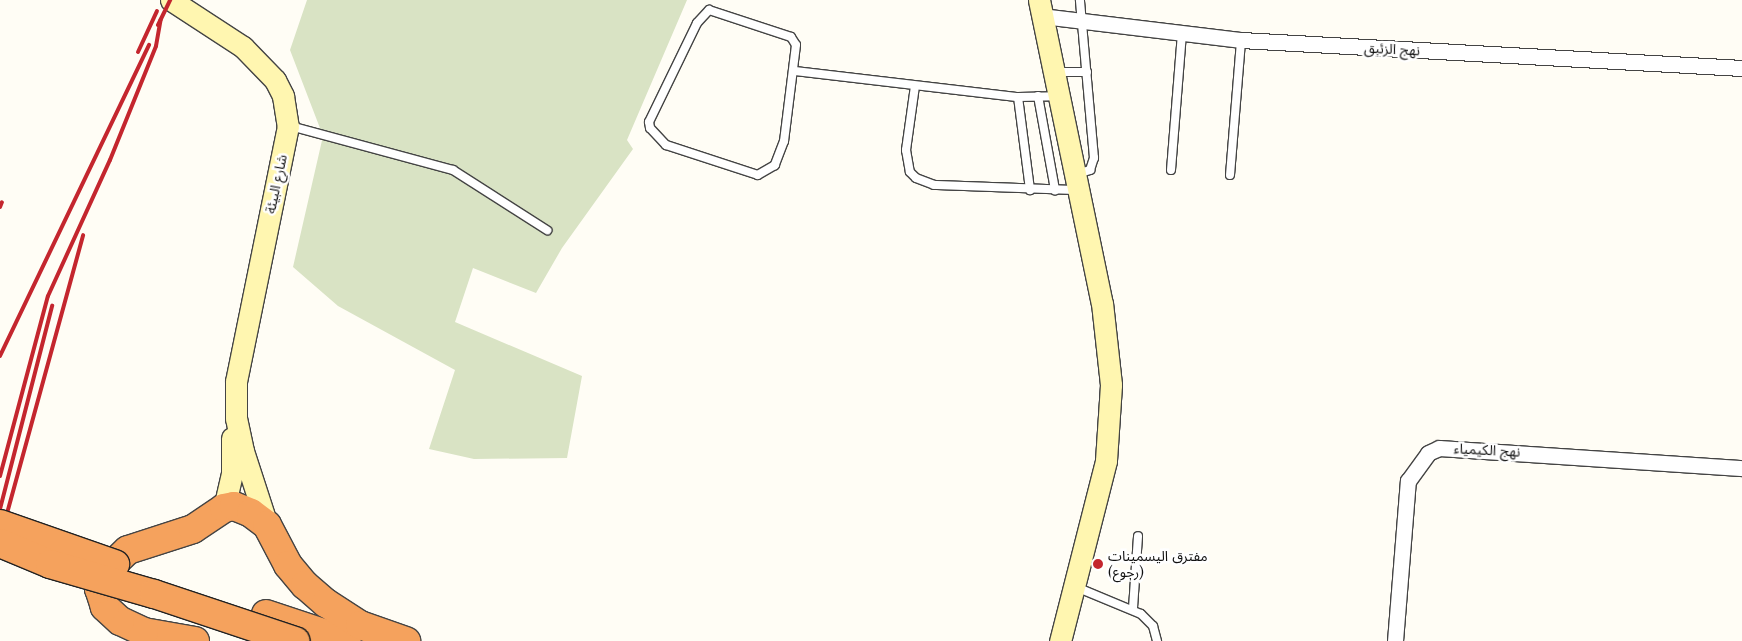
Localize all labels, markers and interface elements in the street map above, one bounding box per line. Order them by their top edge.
street label: نهج الزئبق [1364,39,1420,59]
street label: شارع البيئة [262,153,290,215]
street label: نهج الكيمياء [1453,440,1521,460]
place label: مفترق اليسمينات (رجوع) [1108,548,1208,580]
marker: مفترق اليسمينات (رجوع) [1092,558,1104,570]

